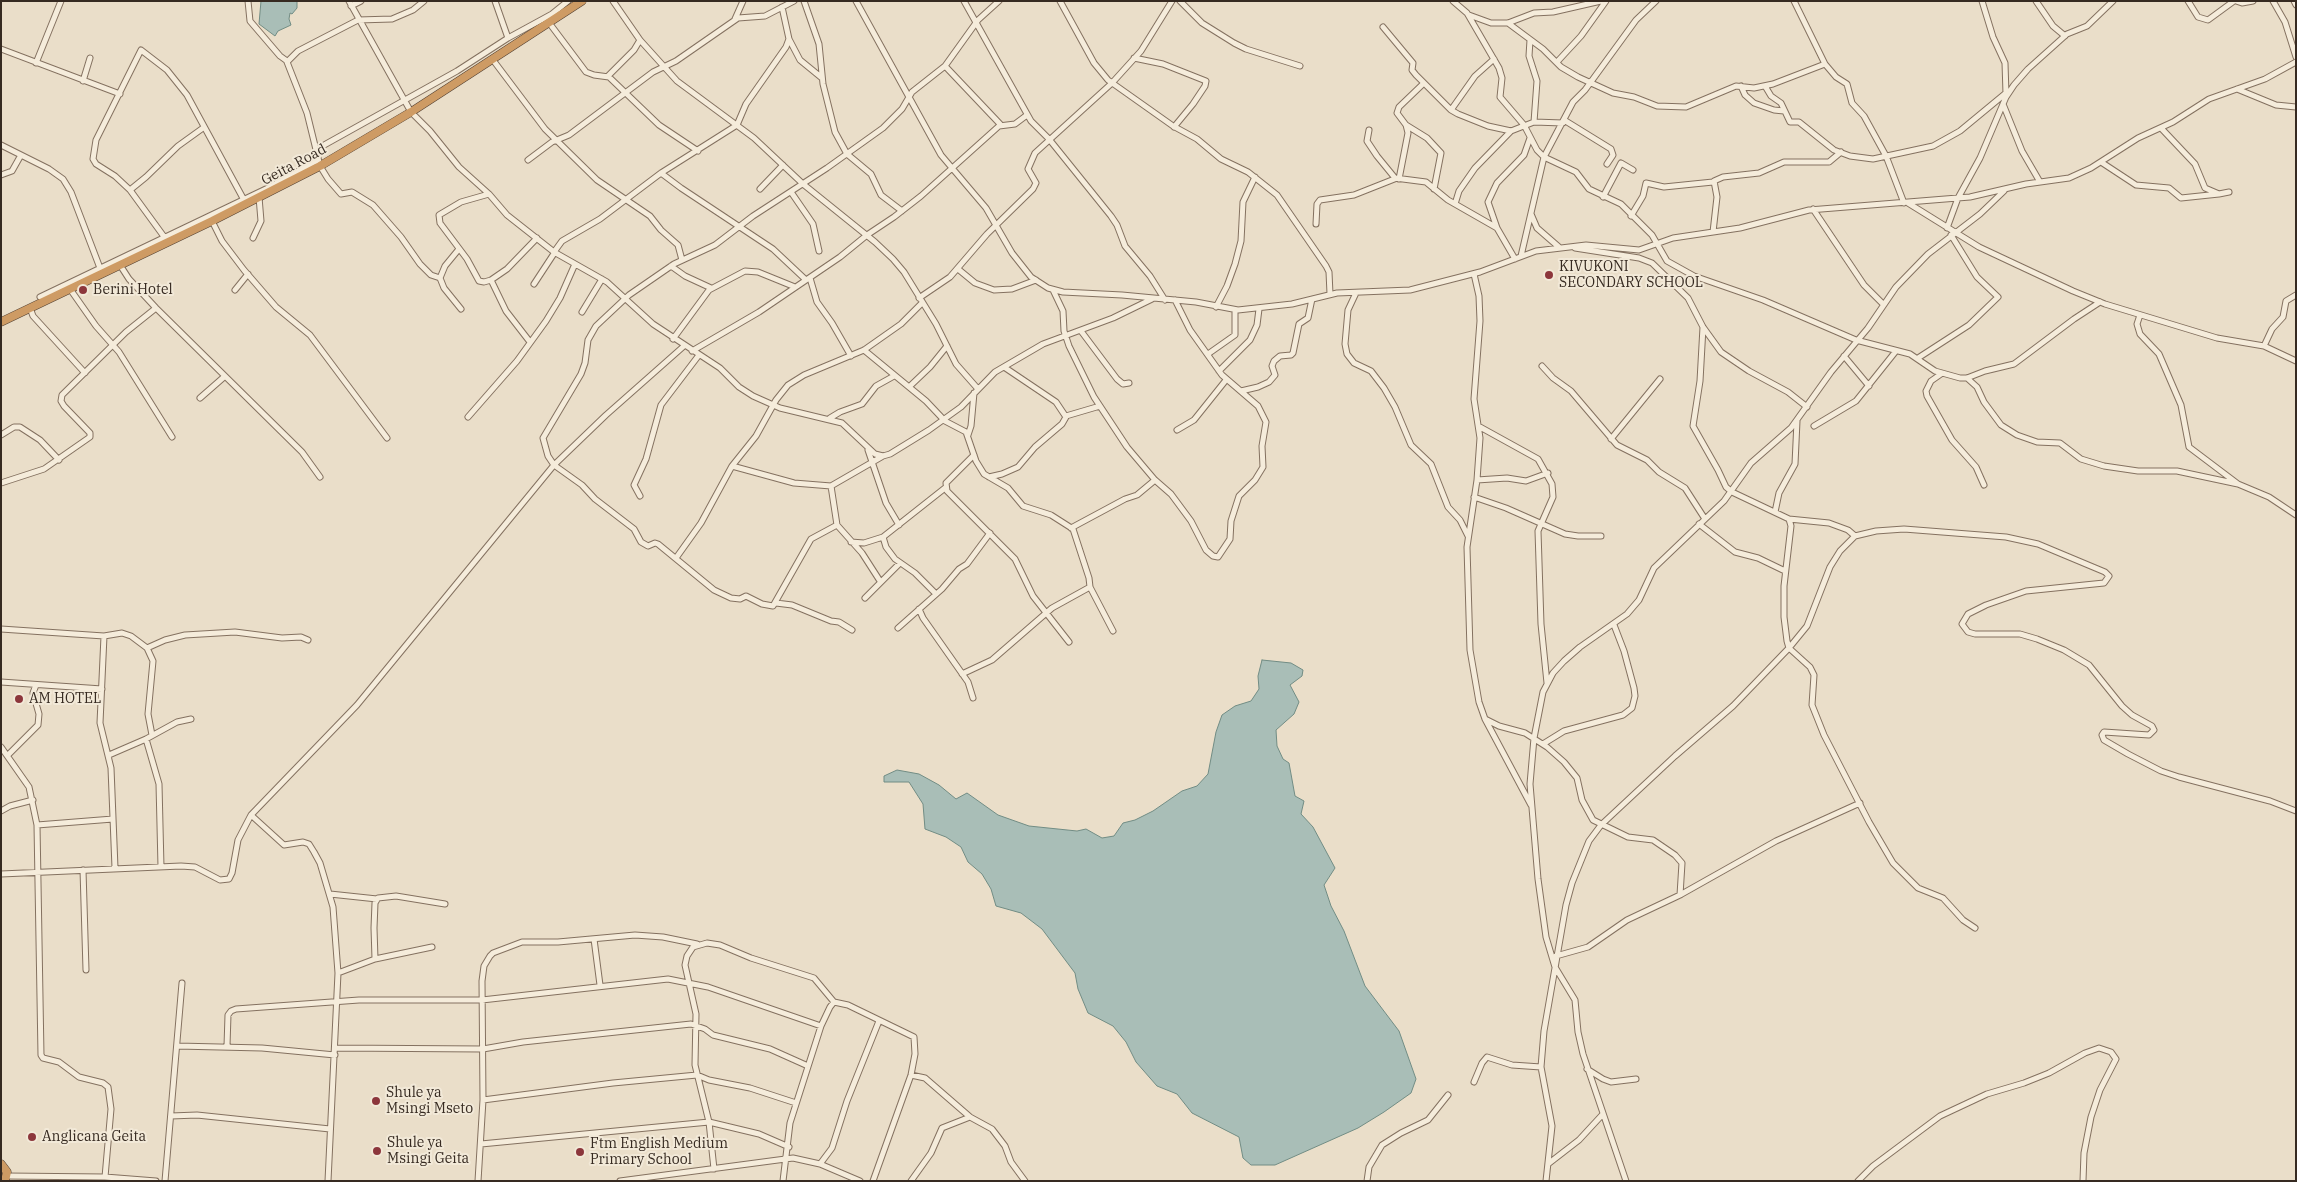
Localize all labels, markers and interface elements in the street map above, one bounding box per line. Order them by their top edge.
street label: Geita Road [259,141,329,189]
place label: KIVUKONI SECONDARY SCHOOL [1559,259,1703,292]
marker: KIVUKONI SECONDARY SCHOOL [1543,269,1555,281]
place label: Berini Hotel [93,282,173,298]
marker: Berini Hotel [77,284,89,296]
place label: AM HOTEL [29,691,101,707]
marker: AM HOTEL [13,693,25,705]
place label: Shule ya Msingi Mseto [386,1085,473,1118]
marker: Shule ya Msingi Mseto [370,1095,382,1107]
place label: Anglicana Geita [42,1129,146,1145]
marker: Anglicana Geita [26,1131,38,1143]
place label: Shule ya Msingi Geita [387,1135,469,1168]
place label: Ftm English Medium Primary School [590,1136,728,1168]
marker: Shule ya Msingi Geita [371,1145,383,1157]
marker: Ftm English Medium Primary School [574,1146,586,1158]

